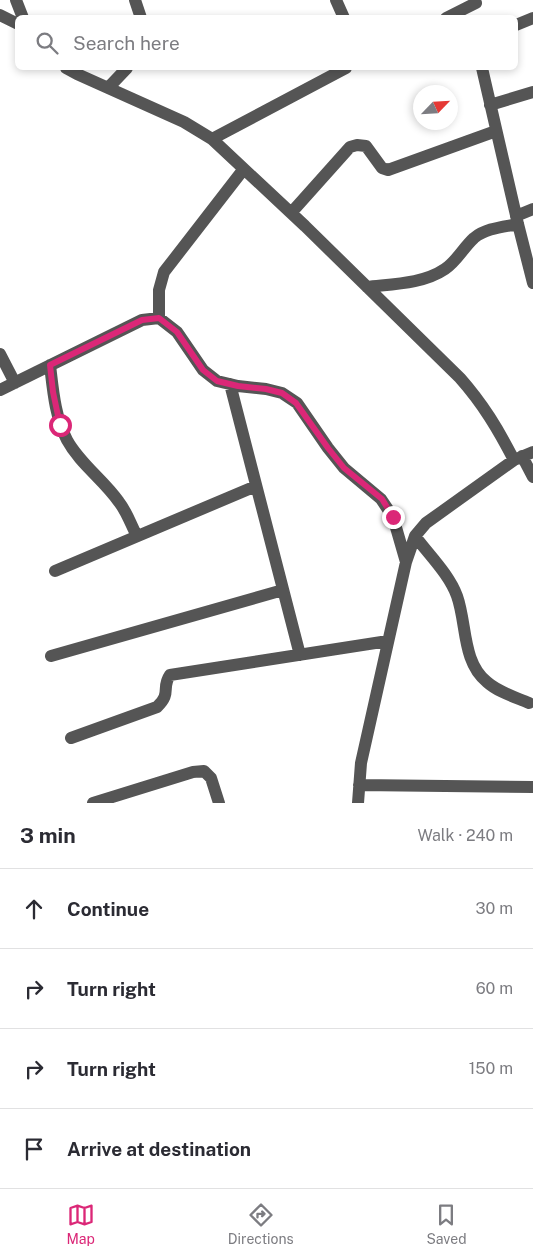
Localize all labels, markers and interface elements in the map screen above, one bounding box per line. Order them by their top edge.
search box [15,15,518,70]
icon: search [33,29,61,57]
text: Search here [73,32,180,54]
north arrow [413,85,458,130]
route start [49,414,72,437]
route end [382,506,405,529]
text: 3 min [20,823,76,848]
text: Walk · 240 m [417,826,513,845]
icon: ahead [20,895,48,923]
text: Continue [67,898,149,920]
text: 30 m [476,899,513,918]
icon: right [20,975,48,1003]
text: Turn right [67,978,156,1000]
text: 60 m [476,979,513,998]
icon: right [20,1055,48,1083]
text: Turn right [67,1058,156,1080]
text: 150 m [469,1059,513,1078]
icon: arrive [20,1135,48,1163]
text: Arrive at destination [67,1138,251,1160]
tab: Map [66,1201,95,1247]
tab: Directions [228,1201,294,1247]
tab: Saved [426,1201,467,1247]

